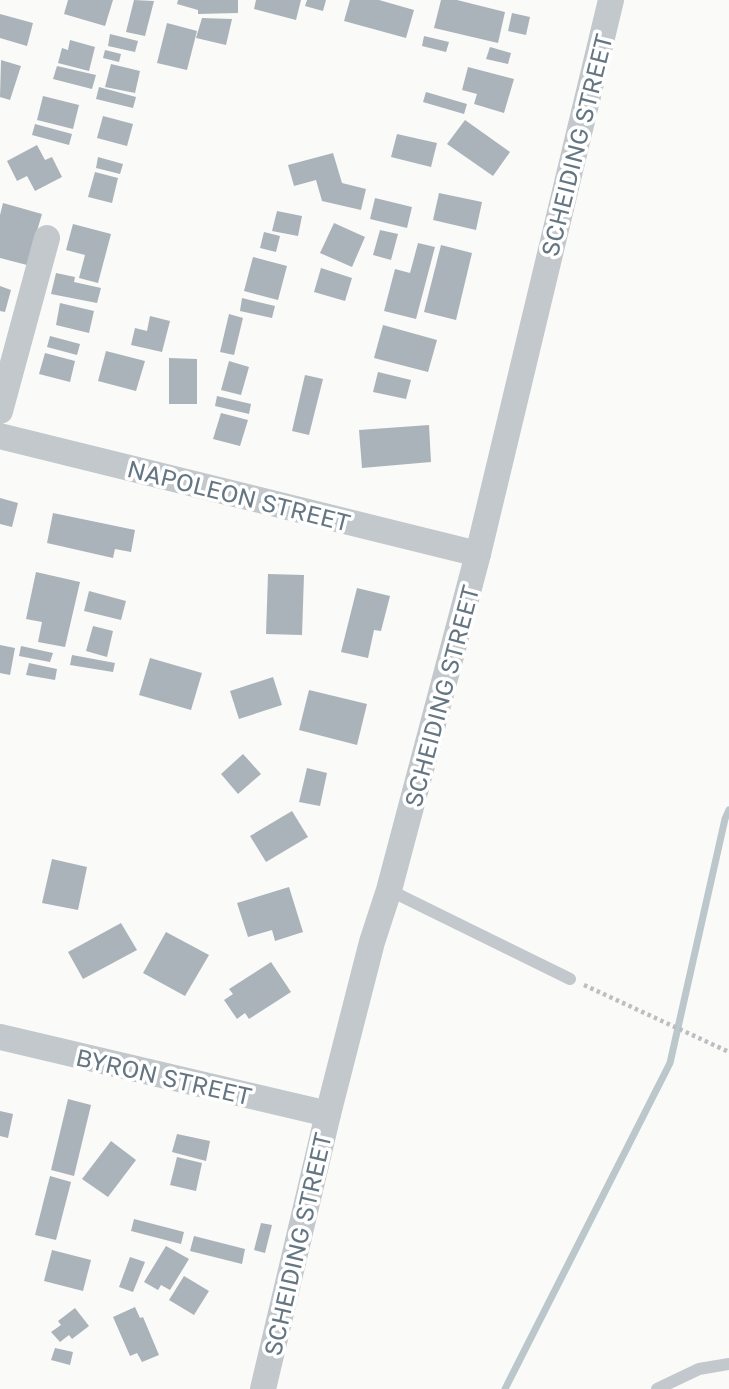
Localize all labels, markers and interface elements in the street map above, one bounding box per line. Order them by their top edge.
street label: SCHEIDING STREET [534,31,618,259]
street label: NAPOLEON STREET [125,453,354,537]
street label: SCHEIDING STREET [397,582,485,810]
street label: BYRON STREET [73,1042,255,1110]
street label: SCHEIDING STREET [257,1129,337,1358]

